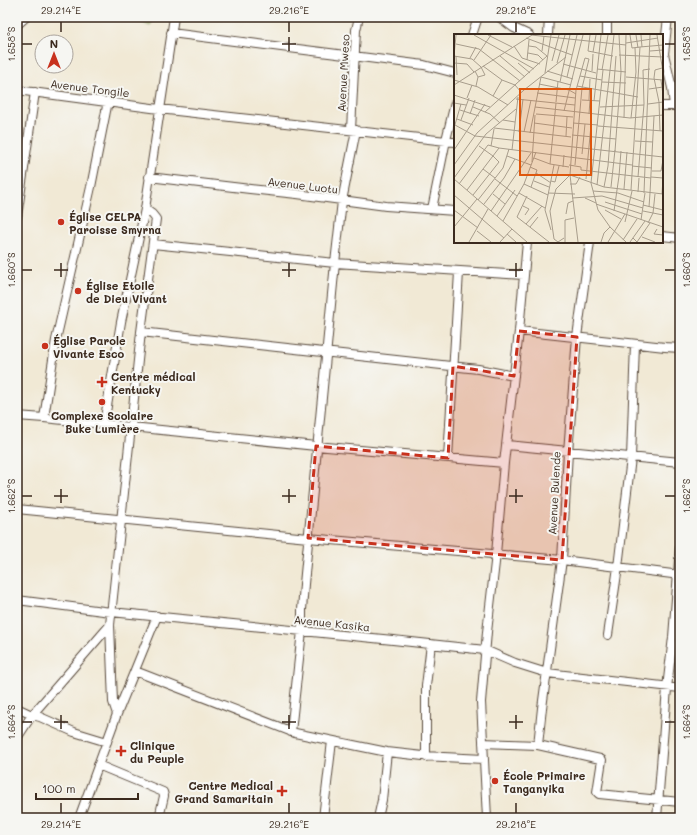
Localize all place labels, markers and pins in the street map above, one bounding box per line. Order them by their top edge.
place label: Église CELPA Paroisse Smyrna [69,209,162,237]
marker: Église CELPA Paroisse Smyrna [56,217,66,227]
place label: Église Etoile de Dieu Vivant [86,278,167,306]
marker: Église Etoile de Dieu Vivant [73,286,83,296]
place label: Église Parole Vivante Esco [53,333,126,361]
marker: Église Parole Vivante Esco [40,341,50,351]
place label: Centre médical Kentucky [111,369,195,397]
marker: Centre médical Kentucky [96,376,108,388]
marker: Complexe Scolaire Buke Lumière [97,397,107,407]
place label: Complexe Scolaire Buke Lumière [51,408,154,436]
place label: Clinique du Peuple [130,738,184,766]
marker: Clinique du Peuple [115,745,127,757]
place label: École Primaire Tanganyika [503,768,586,796]
marker: École Primaire Tanganyika [490,776,500,786]
place label: Centre Medical Grand Samaritain [175,778,273,806]
marker: Centre Medical Grand Samaritain [276,785,288,797]

